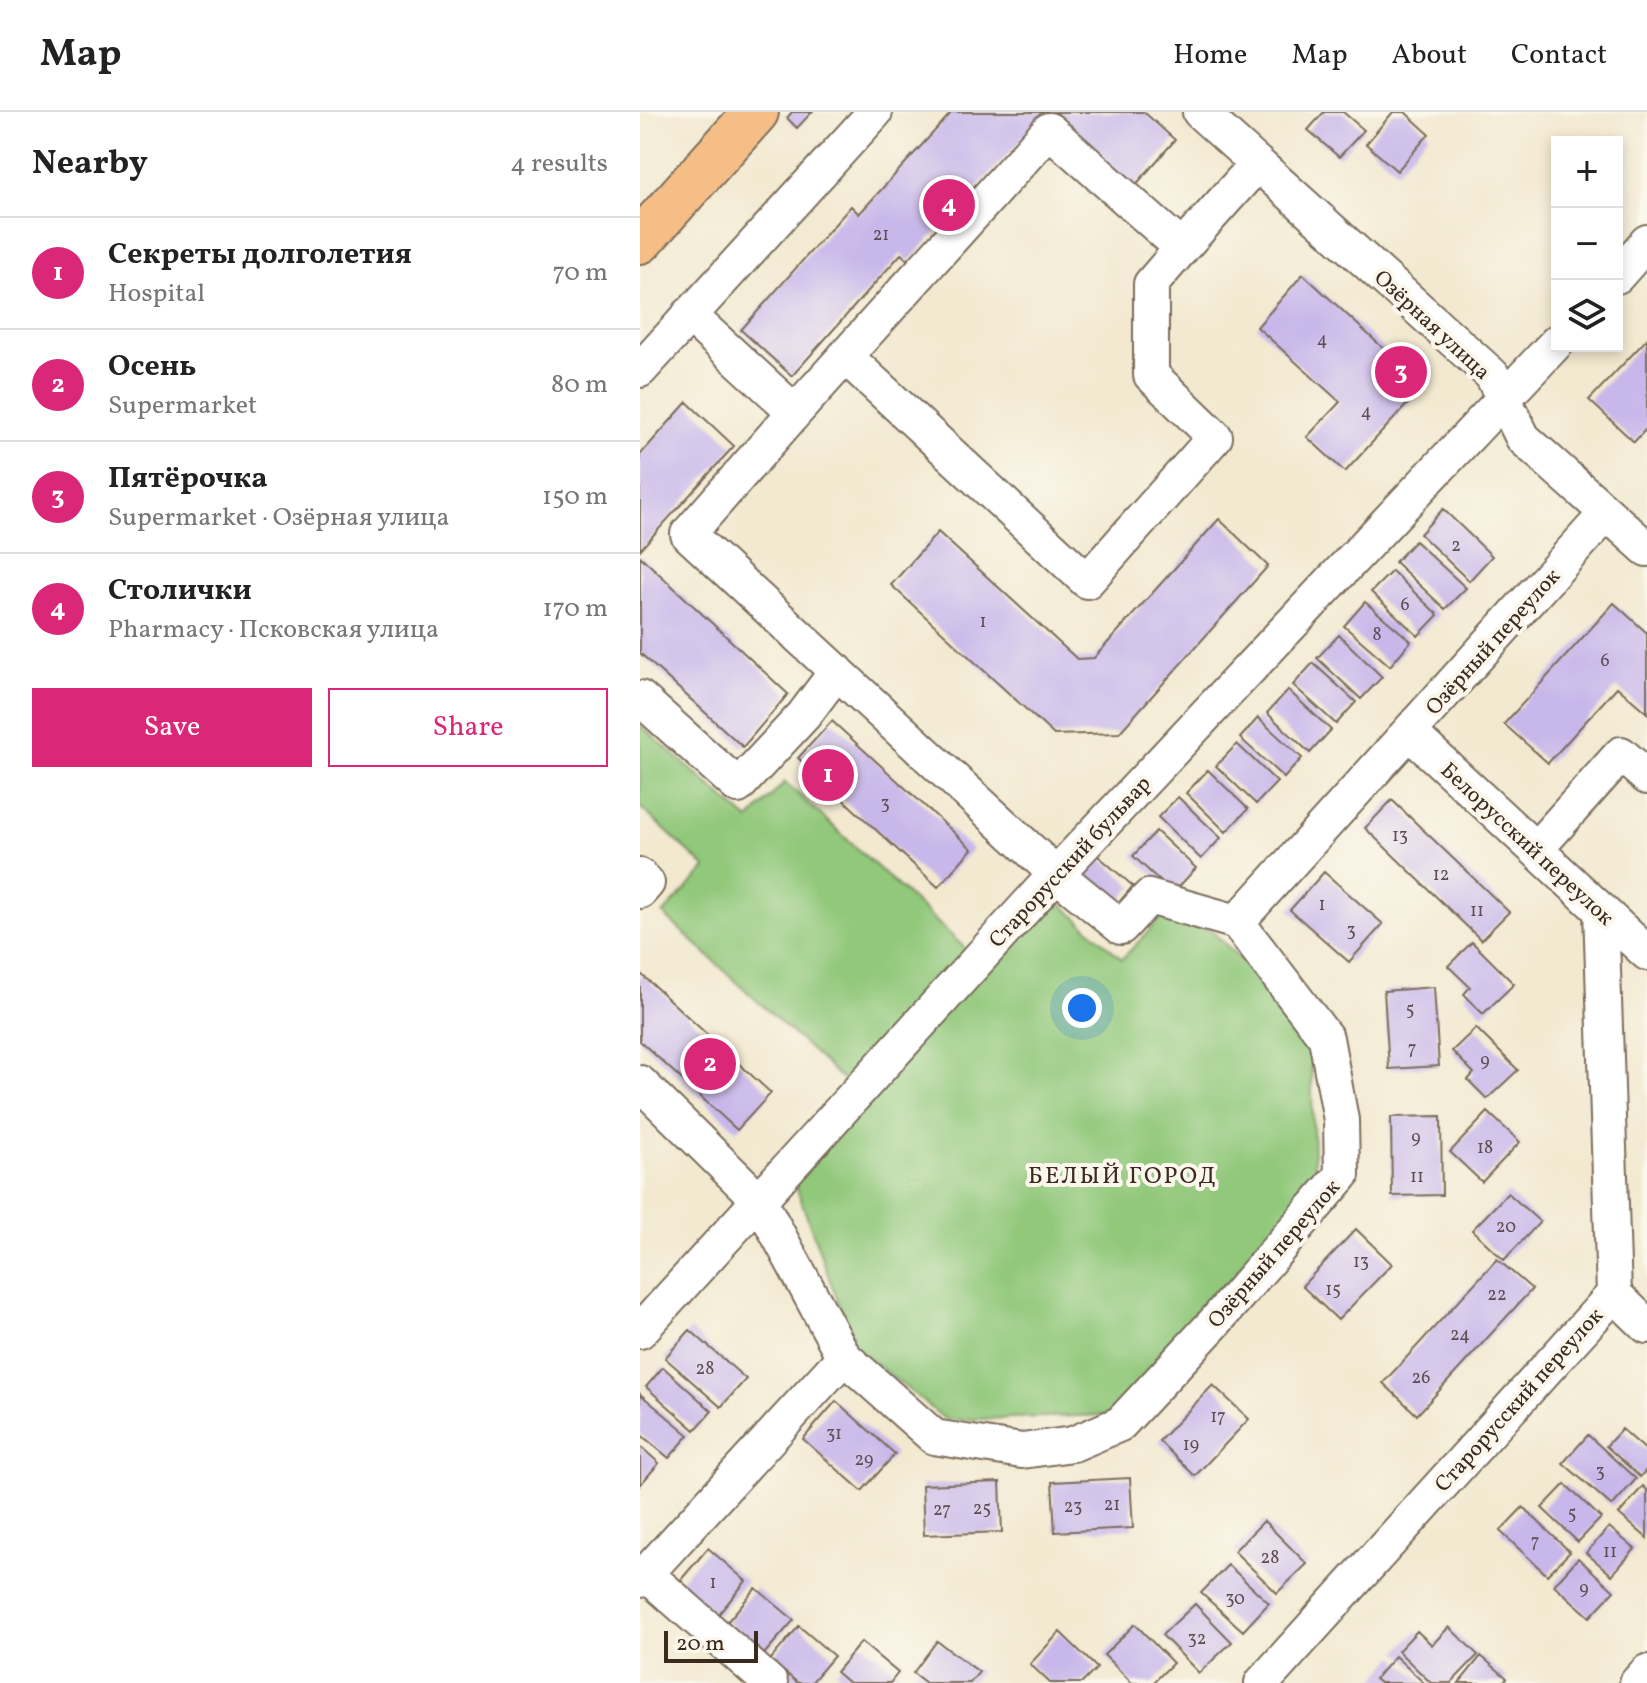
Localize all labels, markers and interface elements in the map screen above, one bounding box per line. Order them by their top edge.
text: Map [40,29,121,82]
text: Home [1173,36,1247,75]
text: Map [1291,36,1347,75]
text: About [1391,36,1467,75]
text: Contact [1511,36,1607,75]
map controls [1551,136,1623,352]
button: + [1551,136,1623,208]
text: Nearby [32,141,148,188]
text: 4 results [510,146,608,182]
pin: 4 [923,175,975,235]
button: − [1551,208,1623,280]
house number: 21 [873,223,889,248]
text: Секреты долголетия [108,234,412,276]
text: 1 [53,255,63,291]
text: 70 m [553,255,608,291]
street label: Озёрная улица [1366,264,1497,388]
text: Hospital [108,276,205,312]
button: layers [1551,280,1623,352]
house number: 4 [1317,328,1327,353]
pin: 3 [1375,342,1427,402]
text: Осень [108,346,196,388]
text: 2 [51,367,65,403]
text: 80 m [551,367,608,403]
text: Supermarket [108,388,257,424]
house number: 4 [1361,400,1371,425]
text: Пятёрочка [108,458,268,500]
text: 3 [51,479,65,515]
text: 150 m [542,479,608,515]
text: Supermarket · Озёрная улица [108,500,449,536]
house number: 2 [1451,534,1461,559]
street label: Озёрный переулок [1419,562,1568,723]
text: Столички [108,570,252,612]
text: 4 [50,591,66,627]
text: 170 m [543,591,608,627]
house number: 6 [1400,593,1410,618]
house number: 1 [980,610,986,635]
text: Pharmacy · Псковская улица [108,612,439,648]
house number: 8 [1372,623,1382,648]
house number: 6 [1600,649,1610,674]
button: Save [32,688,312,767]
button: Share [328,688,608,767]
pin: 1 [802,745,854,805]
street label: Белорусский переулок [1433,756,1620,934]
street label: Старорусский бульвар [983,770,1159,956]
house number: 3 [880,792,890,817]
house number: 13 [1392,824,1408,849]
house number: 12 [1433,863,1449,888]
house number: 1 [1319,893,1325,918]
house number: 11 [1470,899,1484,924]
house number: 3 [1346,919,1356,944]
your location [1062,988,1102,1028]
house number: 5 [1406,998,1414,1023]
pin: 2 [684,1034,736,1094]
house number: 7 [1408,1037,1416,1062]
house number: 9 [1480,1049,1490,1074]
house number: 9 [1411,1126,1421,1151]
house number: 18 [1477,1136,1493,1161]
district label: БЕЛЫЙ ГОРОД [1028,1160,1218,1194]
house number: 11 [1410,1165,1424,1190]
street label: Озёрный переулок [1201,1173,1348,1336]
house number: 20 [1496,1215,1516,1240]
house number: 13 [1353,1250,1369,1275]
house number: 15 [1325,1278,1341,1303]
house number: 22 [1487,1283,1507,1308]
street label: Старорусский переулок [1429,1301,1611,1500]
house number: 24 [1450,1323,1470,1348]
house number: 28 [696,1357,714,1382]
house number: 26 [1412,1366,1430,1391]
house number: 17 [1210,1405,1226,1430]
house number: 31 [826,1422,842,1447]
house number: 19 [1183,1433,1199,1458]
house number: 29 [855,1448,873,1473]
house number: 3 [1595,1460,1605,1485]
house number: 21 [1104,1493,1120,1518]
house number: 23 [1064,1495,1082,1520]
house number: 25 [973,1497,991,1522]
house number: 27 [933,1498,951,1523]
house number: 5 [1568,1502,1576,1527]
house number: 7 [1531,1530,1539,1555]
house number: 11 [1603,1540,1617,1565]
house number: 28 [1261,1546,1279,1571]
house number: 1 [710,1571,716,1596]
house number: 9 [1579,1577,1589,1602]
house number: 30 [1225,1587,1245,1612]
scale bar [664,1627,758,1663]
house number: 32 [1188,1627,1206,1652]
text: 20 m [676,1629,725,1660]

